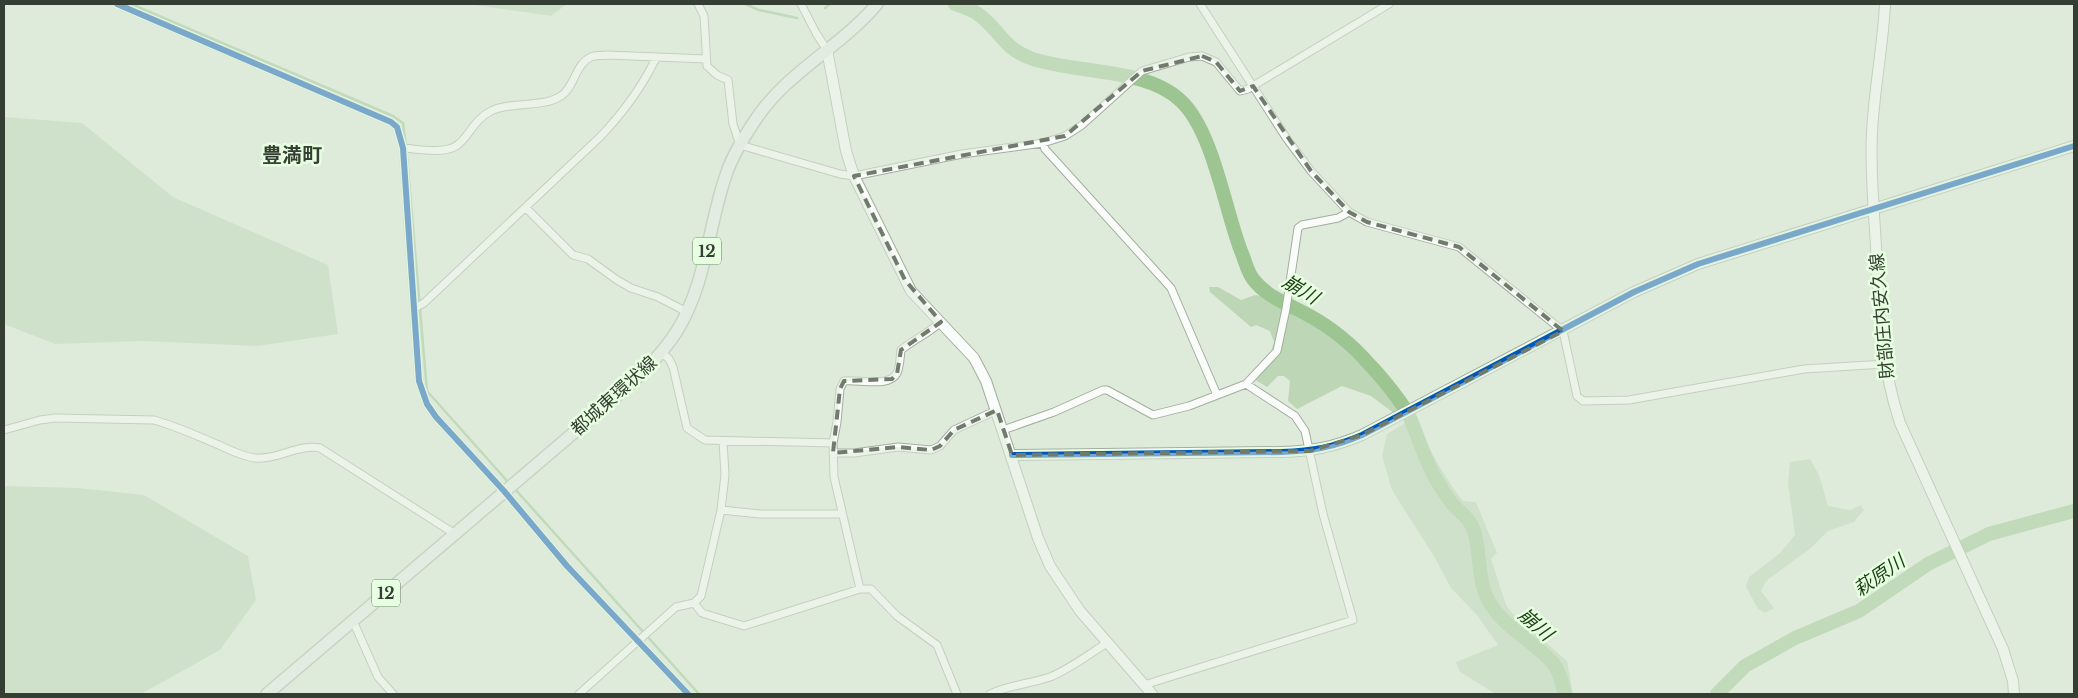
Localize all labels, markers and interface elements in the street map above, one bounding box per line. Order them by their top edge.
district label: 豊満町 [262,143,322,167]
road number: 12 [693,238,721,264]
street label: 財部庄内安久線 [1866,252,1898,380]
water label: 崩川 [1279,270,1325,310]
street label: 都城東環状線 [567,352,661,440]
water label: 萩原川 [1849,548,1911,601]
road number: 12 [372,580,400,606]
water label: 崩川 [1514,603,1559,647]

